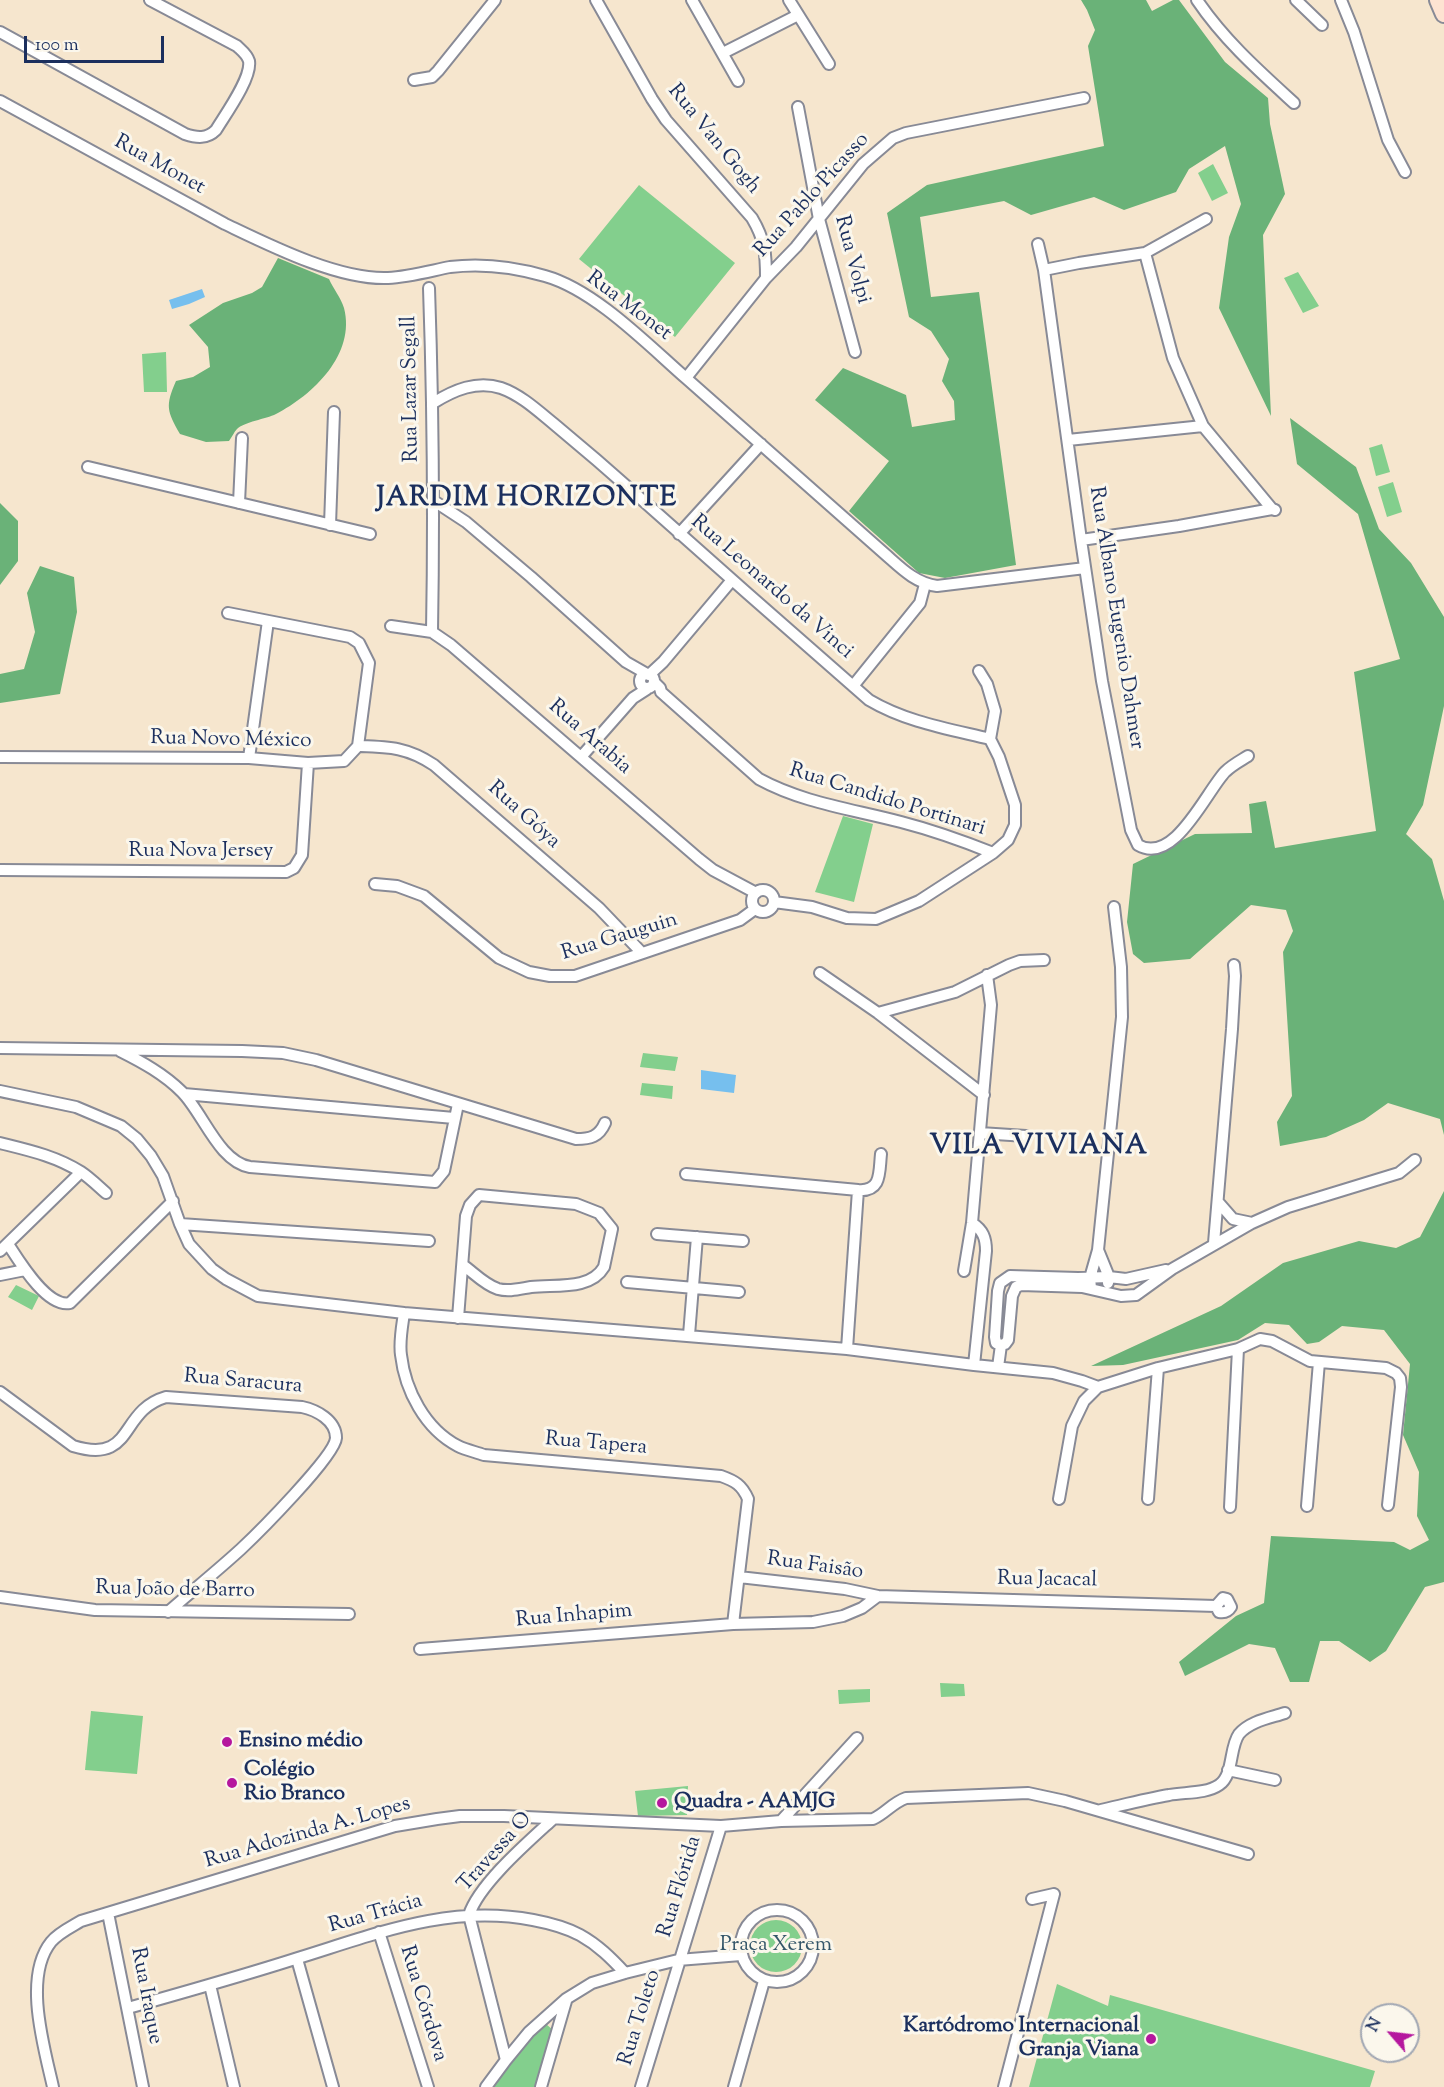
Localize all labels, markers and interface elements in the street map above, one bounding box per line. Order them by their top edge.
scale bar [27,24,166,62]
text: 100 m [35,33,79,59]
street label: Rua Van Gogh [661,80,765,200]
street label: Rua Pablo Picasso [750,128,876,264]
street label: Rua Monet [109,131,209,201]
street label: Rua Volpi [827,213,875,307]
street label: Rua Monet [580,267,676,347]
street label: Rua Lazar Segall [398,315,426,463]
district label: JARDIM HORIZONTE [376,484,678,516]
street label: Rua Albano Eugenio Dahmer [1082,485,1148,751]
street label: Rua Leonardo da Vinci [685,510,857,666]
street label: Rua Arabia [542,695,636,781]
street label: Rua Novo México [150,727,312,755]
street label: Rua Candido Portinari [786,759,988,843]
street label: Rua Góya [482,777,564,855]
street label: Rua Nova Jersey [128,839,274,865]
street label: Rua Gauguin [559,908,681,968]
district label: VILA VIVIANA [930,1132,1148,1164]
street label: Rua Saracura [183,1365,303,1401]
street label: Rua Tapera [544,1428,648,1462]
street label: Rua Faisão [765,1548,865,1586]
street label: Rua Jacacal [997,1568,1097,1594]
street label: Rua João de Barro [95,1577,255,1605]
street label: Rua Inhapim [515,1599,633,1635]
place label: Ensino médio [239,1729,363,1755]
marker: Ensino médio [220,1735,234,1749]
place label: Colégio Rio Branco [244,1758,345,1808]
marker: Colégio Rio Branco [225,1776,239,1790]
place label: Quadra - AAMJG [674,1790,835,1816]
street label: Rua Adozinda A. Lopes [202,1793,414,1875]
marker: Quadra - AAMJG [655,1796,669,1810]
street label: Travessa O [454,1808,538,1898]
street label: Rua Flórida [654,1833,708,1941]
street label: Rua Trácia [326,1890,426,1940]
park label: Praça Xerem [720,1933,832,1959]
street label: Rua Córdova [392,1943,452,2065]
street label: Rua Iraque [123,1945,167,2047]
street label: Rua Toleto [614,1967,668,2069]
north arrow [1360,2003,1420,2063]
place label: Kartódromo Internacional Granja Viana [903,2014,1139,2064]
text: N [1362,2014,1389,2036]
marker: Kartódromo Internacional Granja Viana [1144,2032,1158,2046]

